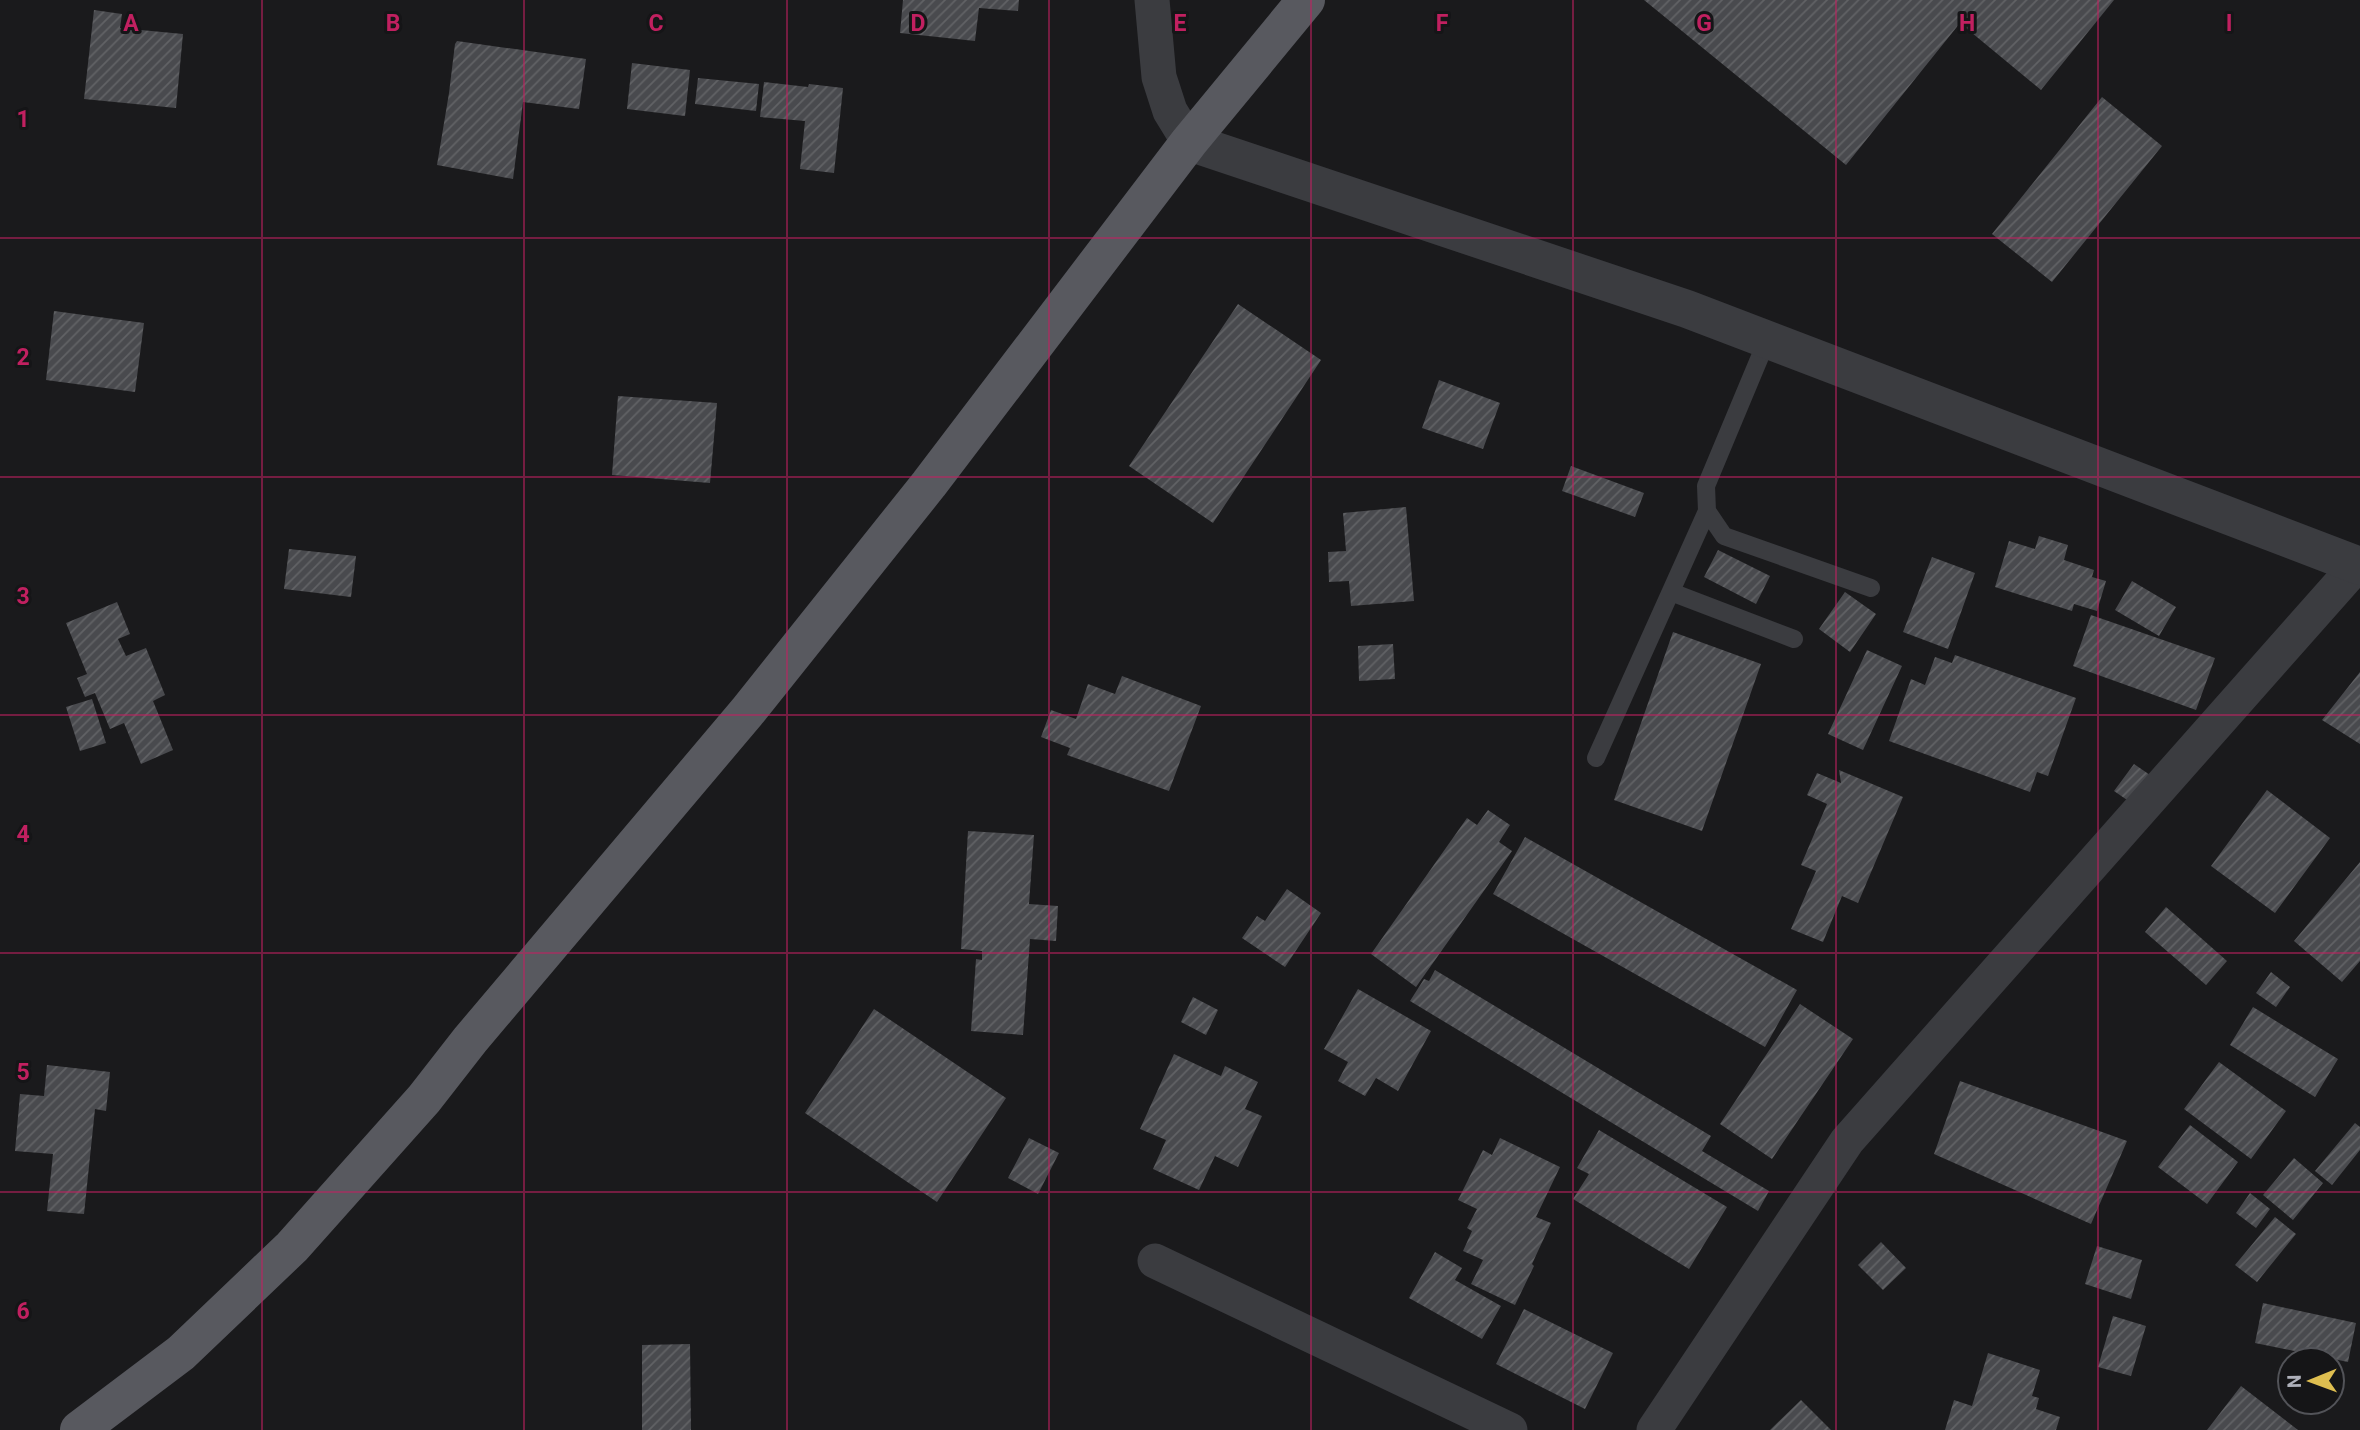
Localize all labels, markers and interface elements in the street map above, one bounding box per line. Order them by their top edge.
text: A [123,10,139,37]
text: B [386,10,400,37]
text: C [648,10,664,37]
text: D [911,10,925,37]
text: E [1174,10,1187,37]
text: F [1436,10,1449,37]
text: G [1696,10,1712,37]
text: H [1959,10,1975,37]
text: I [2226,10,2232,37]
text: 1 [16,106,30,133]
text: 2 [16,344,30,371]
text: 3 [16,583,30,610]
text: 4 [16,821,30,848]
text: 5 [16,1059,30,1086]
text: 6 [16,1298,30,1325]
north arrow [2276,1346,2346,1416]
text: N [2283,1374,2306,1388]

